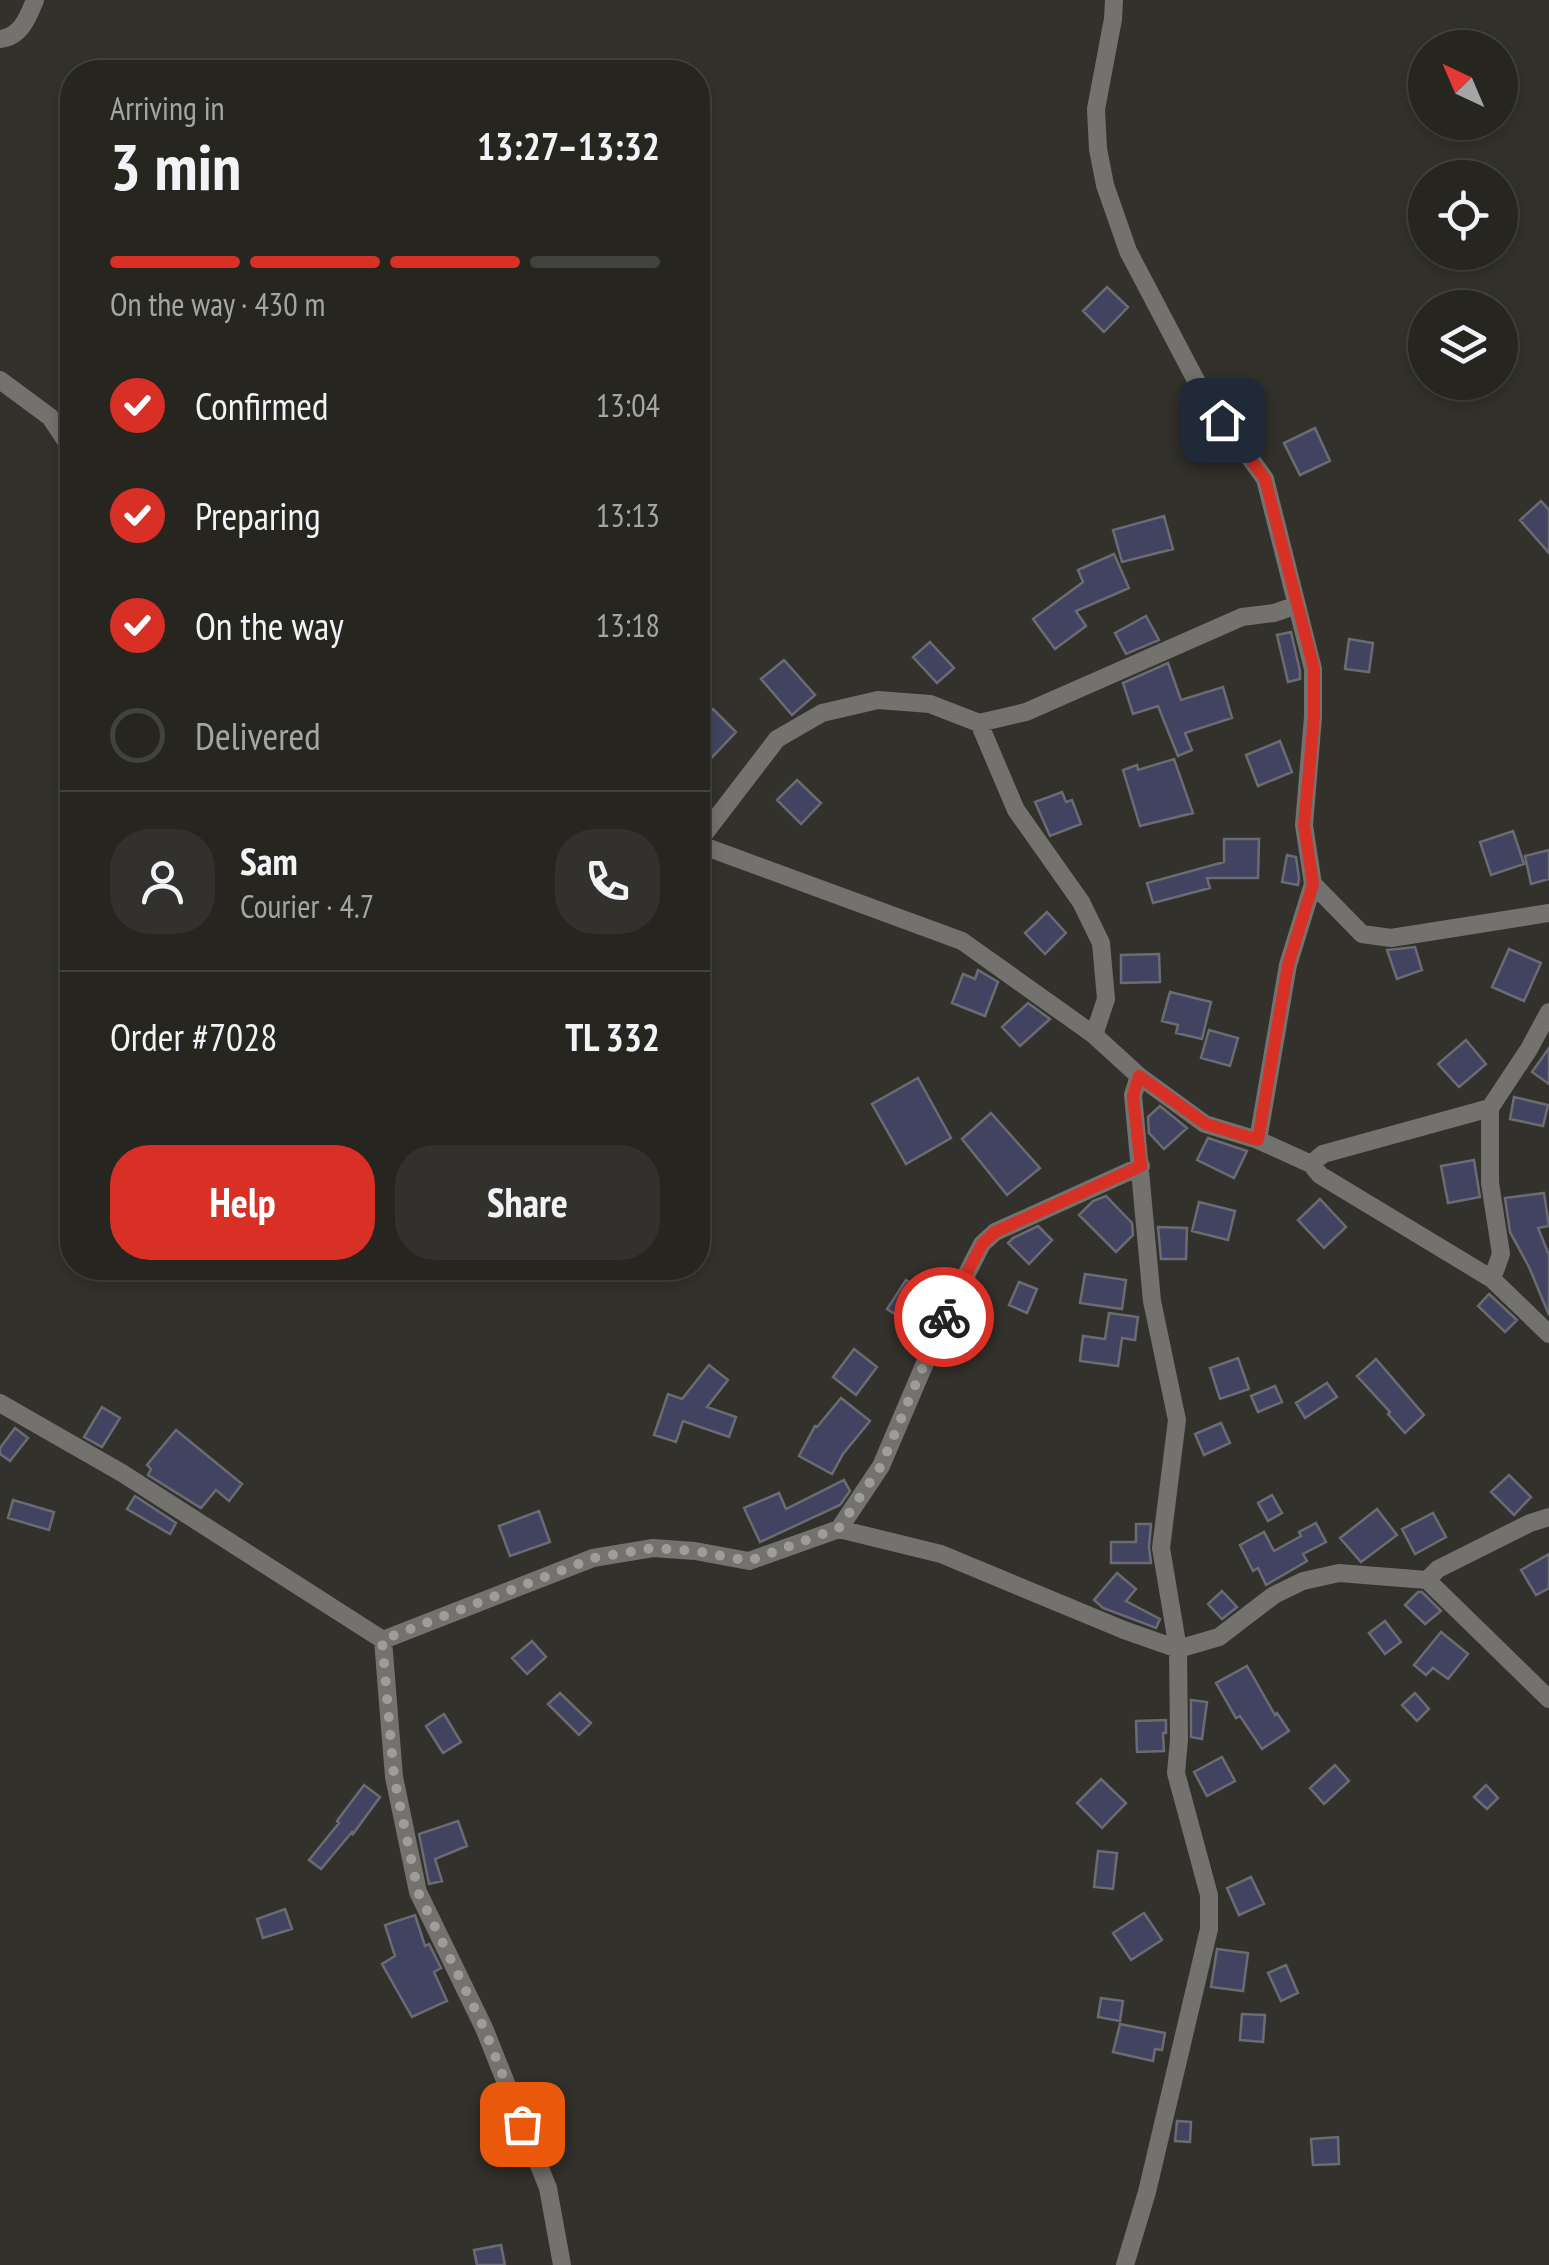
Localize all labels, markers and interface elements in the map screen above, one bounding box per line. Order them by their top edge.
north arrow [1408,30,1518,140]
map controls [1408,30,1518,400]
text: Arriving in [110,87,225,129]
text: 13:27–13:32 [477,121,660,170]
text: 3 min [110,124,241,208]
button: locate [1408,160,1518,270]
text: On the way · 430 m [110,283,325,325]
button: layers [1408,290,1518,400]
icon: check [110,378,165,433]
pin [1180,378,1265,463]
text: Confirmed [195,381,328,430]
text: 13:04 [596,384,660,426]
icon: home [1195,393,1250,448]
icon: check [110,488,165,543]
text: Preparing [195,491,321,540]
text: 13:13 [596,494,660,536]
icon: check [110,598,165,653]
text: On the way [195,601,343,650]
text: 13:18 [596,604,660,646]
text: Delivered [195,711,321,760]
button: person [110,829,215,934]
button: phone [555,829,660,934]
text: Sam [240,836,298,885]
text: Courier · 4.7 [240,885,374,927]
text: Order #7028 [110,1012,277,1061]
text: TL 332 [565,1012,660,1061]
button: Help [110,1145,375,1260]
button: Share [395,1145,660,1260]
courier [894,1267,994,1367]
icon: bike [917,1290,972,1345]
pin [480,2082,565,2167]
icon: bag [495,2097,550,2152]

